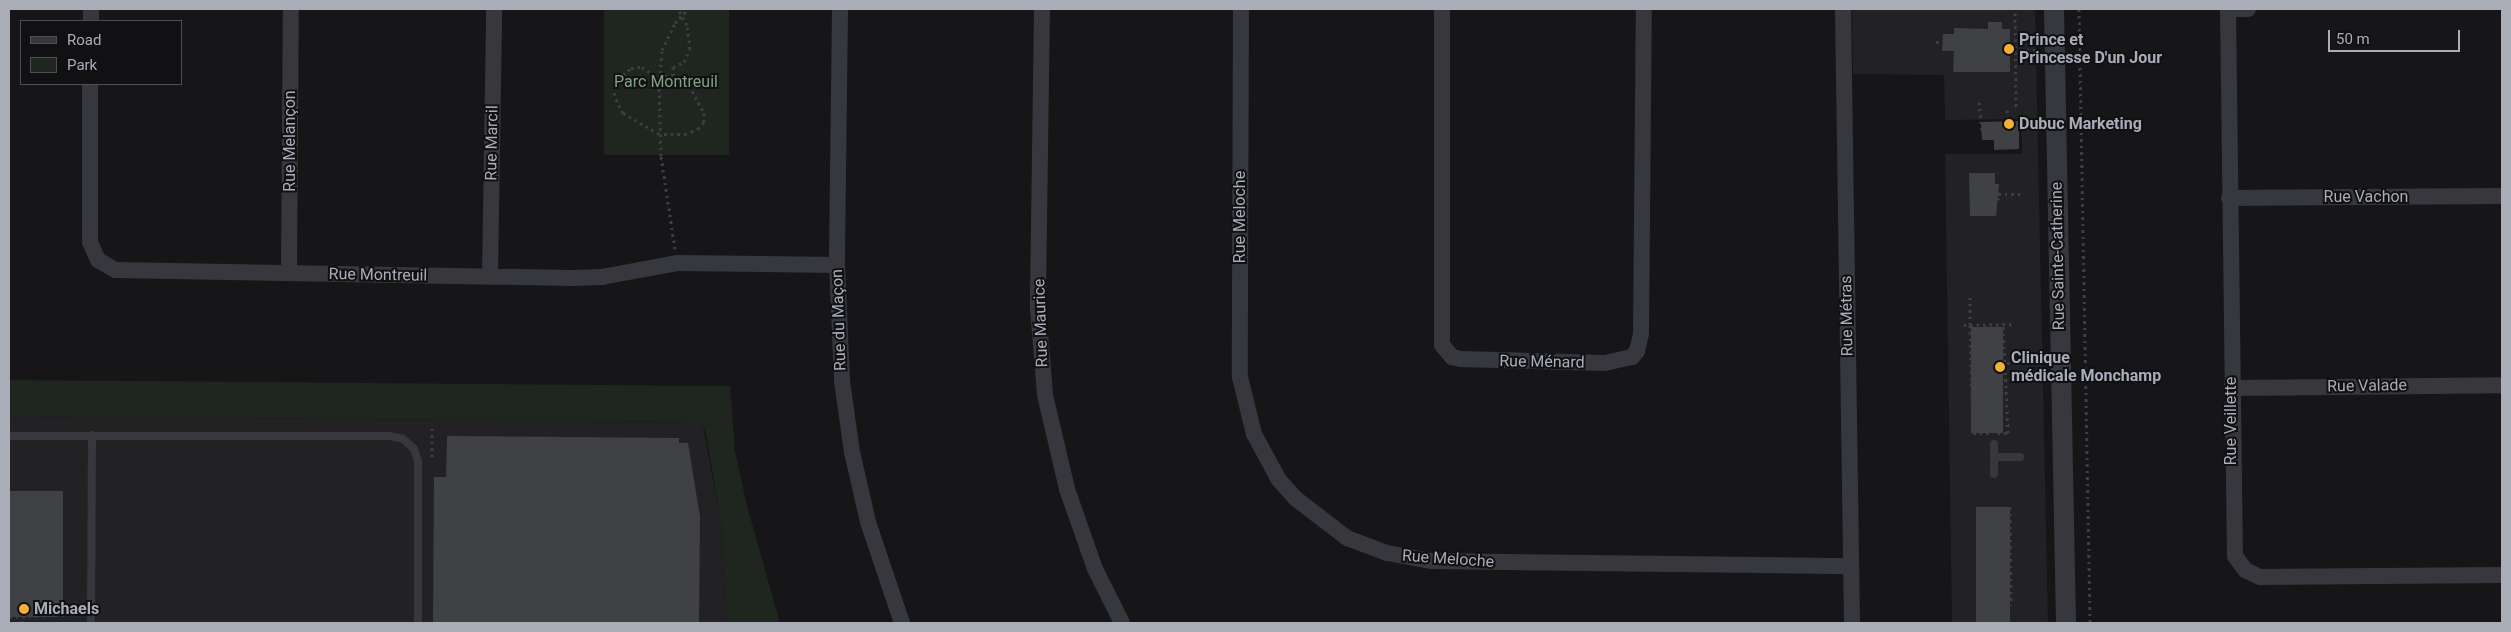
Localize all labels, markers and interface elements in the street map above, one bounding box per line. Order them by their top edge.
legend [20,20,182,85]
scale bar [2331,20,2464,52]
place label: Prince et Princesse D'un Jour [2019,30,2162,68]
text: 50 m [2336,30,2370,48]
text: Road [67,31,101,49]
marker: Prince et Princesse D'un Jour [2003,43,2015,55]
text: Park [67,56,97,74]
park label: Parc Montreuil [614,72,718,92]
street label: Rue Melançon [280,90,300,192]
street label: Rue Marcil [482,105,502,181]
place label: Dubuc Marketing [2019,114,2142,134]
marker: Dubuc Marketing [2003,118,2015,130]
street label: Rue Meloche [1230,171,1250,263]
street label: Rue Sainte-Catherine [2047,182,2069,330]
street label: Rue Vachon [2324,187,2408,207]
street label: Rue Montreuil [329,265,427,285]
street label: Rue du Maçon [828,269,850,371]
street label: Rue Métras [1837,275,1857,357]
street label: Rue Maurice [1030,278,1052,368]
place label: Clinique médicale Monchamp [2011,348,2161,386]
street label: Rue Ménard [1499,352,1585,372]
marker: Clinique médicale Monchamp [1993,360,2007,374]
street label: Rue Valade [2327,376,2407,396]
street label: Rue Veillette [2221,377,2241,465]
street label: Rue Meloche [1401,546,1495,572]
place label: Michaels [34,599,99,619]
marker: Michaels [18,603,30,615]

